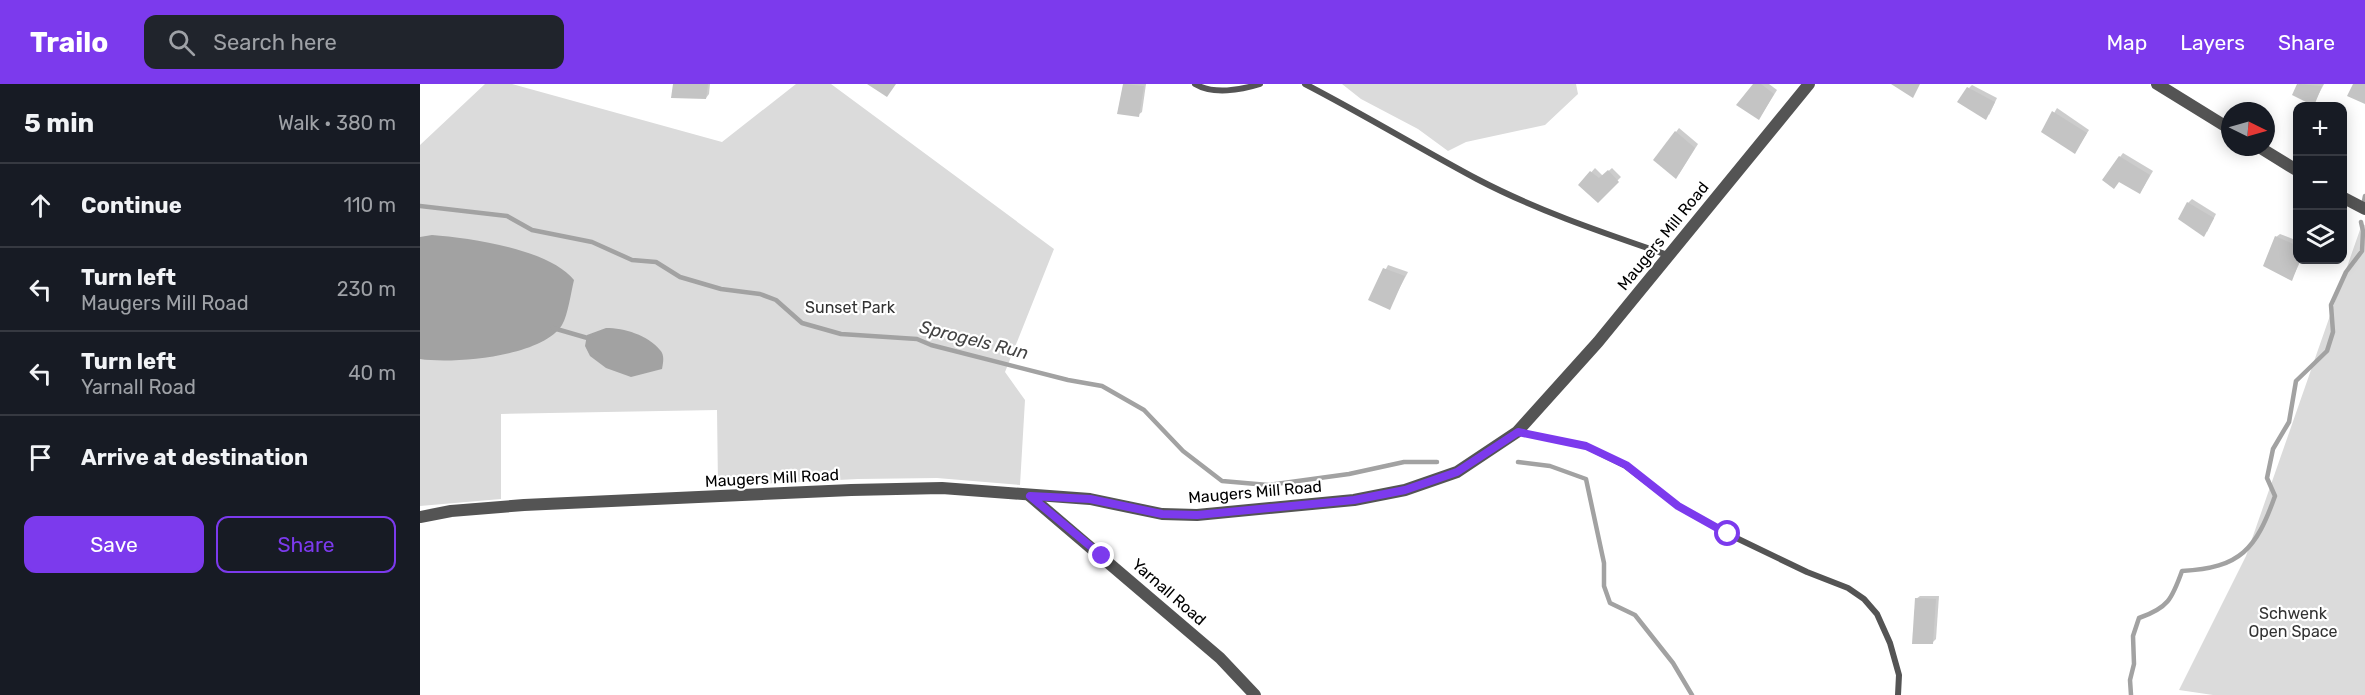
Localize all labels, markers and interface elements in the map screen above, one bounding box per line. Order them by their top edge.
search box [144,15,564,69]
text: Trailo [30,26,108,59]
icon: search [165,26,198,59]
text: Search here [213,29,337,56]
text: Map [2106,30,2147,55]
text: Layers [2180,30,2245,55]
text: Share [2278,30,2335,55]
north arrow [2221,102,2275,156]
map controls [2293,102,2347,264]
button: + [2293,102,2347,156]
text: 5 min [24,108,94,139]
text: Walk · 380 m [278,111,396,135]
button: − [2293,156,2347,210]
street label: Maugers Mill Road [1613,178,1713,294]
icon: ahead [24,189,57,222]
text: Continue [81,192,182,219]
text: 110 m [344,193,396,217]
button: layers [2293,210,2347,264]
text: Turn left [81,264,176,291]
icon: left [24,273,57,306]
text: 230 m [337,277,396,301]
text: Maugers Mill Road [81,291,249,315]
park label: Sunset Park [805,298,896,317]
water label: Sprogels Run [917,316,1031,364]
text: Turn left [81,348,176,375]
icon: left [24,357,57,390]
text: 40 m [348,361,396,385]
text: Yarnall Road [81,375,196,399]
icon: arrive [24,441,57,474]
text: Arrive at destination [81,444,308,471]
street label: Maugers Mill Road [705,465,839,491]
street label: Maugers Mill Road [1187,477,1323,507]
button: Save [24,516,204,573]
button: Share [216,516,396,573]
route start [1714,520,1740,546]
route end [1088,542,1114,568]
street label: Yarnall Road [1128,555,1210,629]
park label: Schwenk Open Space [2248,604,2338,641]

